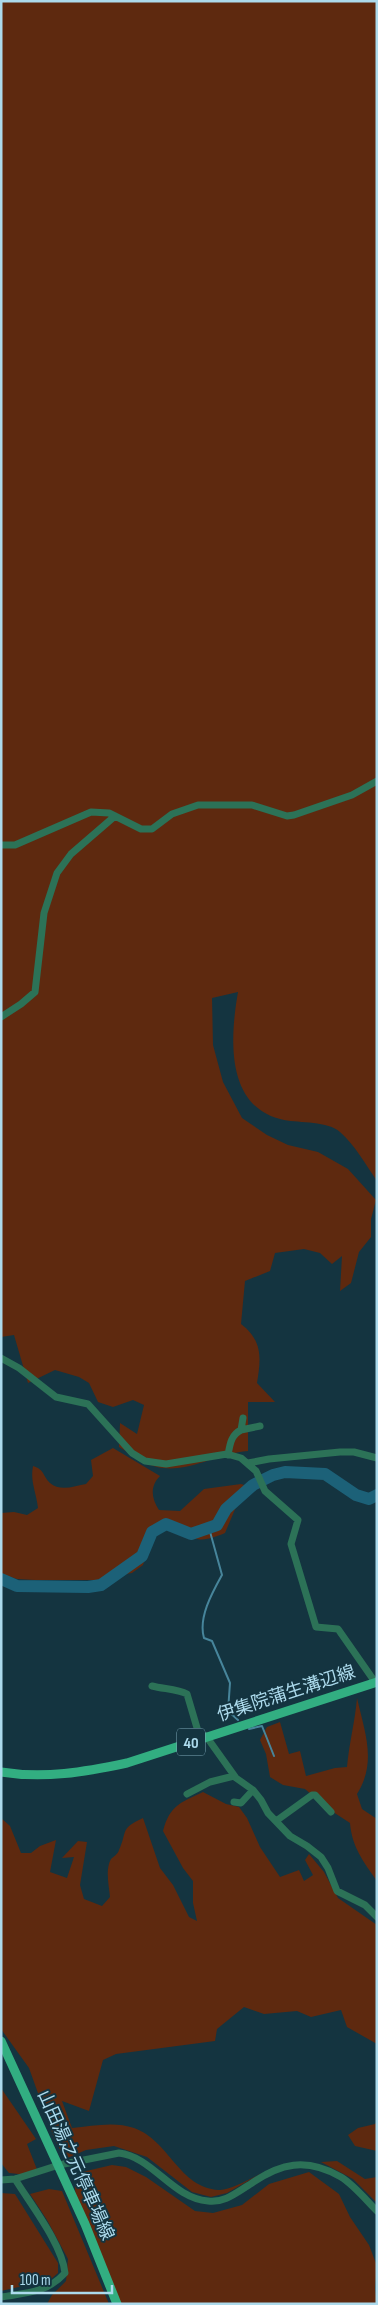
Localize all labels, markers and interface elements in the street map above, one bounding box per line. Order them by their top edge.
street label: 伊集院蒲生溝辺線 [214,1661,358,1726]
road number: 40 [177,1728,205,1755]
street label: 山田湯之元停車場線 [33,2087,118,2243]
scale bar [12,2262,112,2294]
text: 100 m [20,2271,51,2290]

